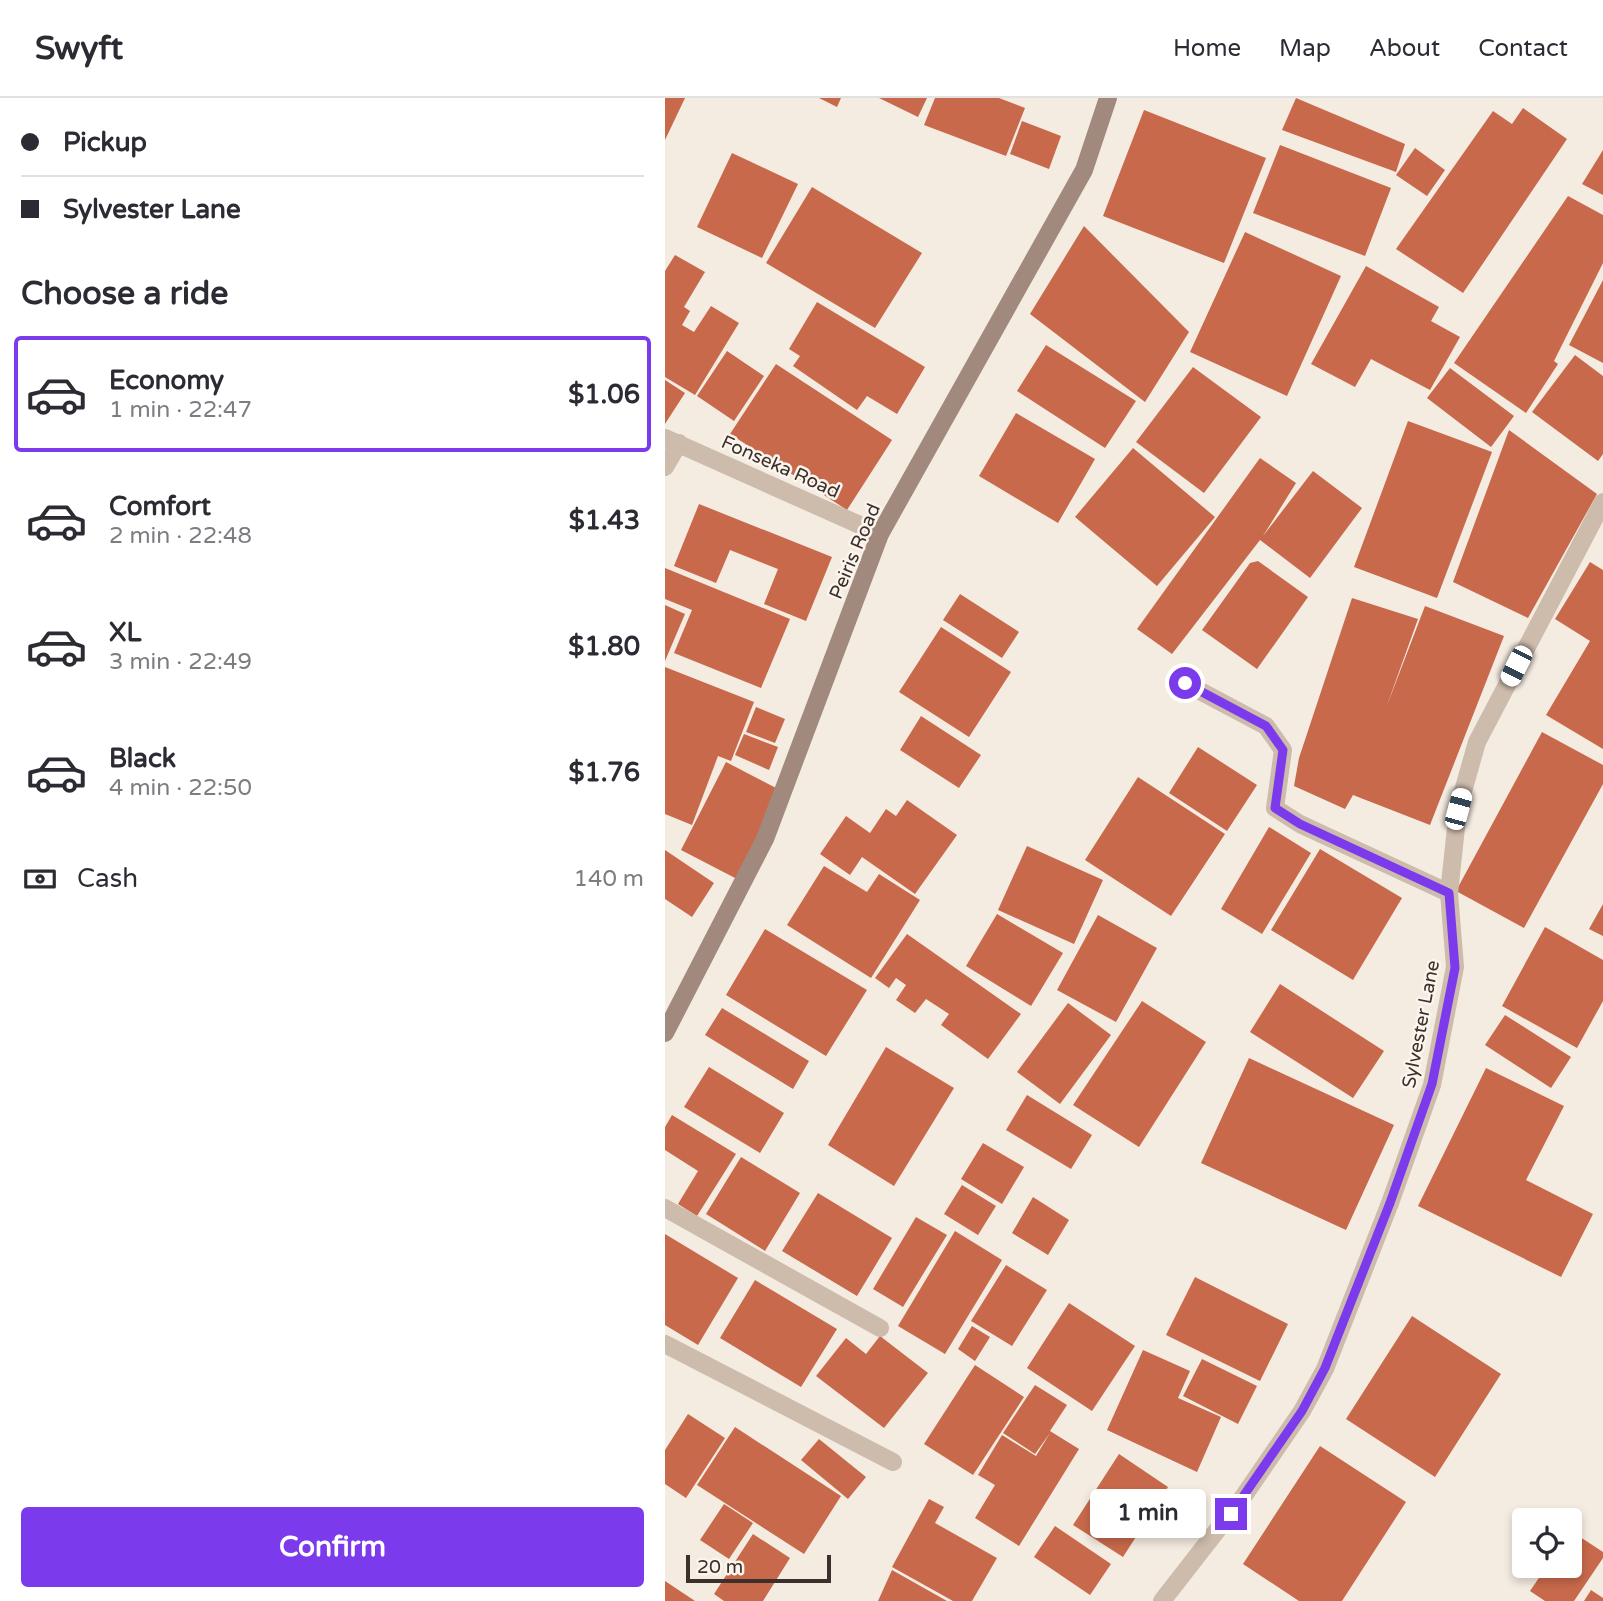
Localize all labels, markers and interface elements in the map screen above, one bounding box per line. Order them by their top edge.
text: Swyft [35,29,123,68]
text: Home [1173,34,1241,63]
text: Map [1279,34,1331,63]
text: About [1369,34,1440,63]
text: Contact [1478,34,1568,63]
text: Pickup [63,127,147,158]
text: Sylvester Lane [63,194,241,225]
text: Choose a ride [21,275,228,313]
icon: car [25,363,88,426]
text: Economy [109,365,224,396]
text: $1.06 [568,379,640,410]
text: 1 min · 22:47 [109,396,252,424]
street label: Fonseka Road [718,431,843,503]
icon: car [25,489,88,552]
text: Comfort [109,491,211,522]
street label: Peiris Road [825,500,885,603]
text: $1.43 [569,505,640,536]
text: 2 min · 22:48 [109,522,252,550]
icon: car [25,615,88,678]
text: XL [109,617,141,648]
text: $1.80 [568,631,640,662]
car [1498,643,1535,689]
text: 3 min · 22:49 [109,648,252,676]
route start [1169,667,1201,699]
icon: car [25,741,88,804]
text: Black [109,743,176,774]
text: $1.76 [568,757,640,788]
text: 4 min · 22:50 [109,774,252,802]
car [1443,786,1474,832]
icon: cash [21,860,59,898]
text: Cash [77,863,138,894]
text: 140 m [574,865,644,893]
street label: Sylvester Lane [1398,958,1444,1090]
callout: 1 min [1091,1490,1207,1538]
route end [1215,1498,1247,1530]
text: 1 min [1117,1499,1179,1527]
button: Confirm [21,1507,644,1587]
map controls [1512,1508,1582,1578]
button: locate [1512,1508,1582,1578]
scale bar [686,1552,831,1584]
text: 20 m [697,1556,743,1578]

